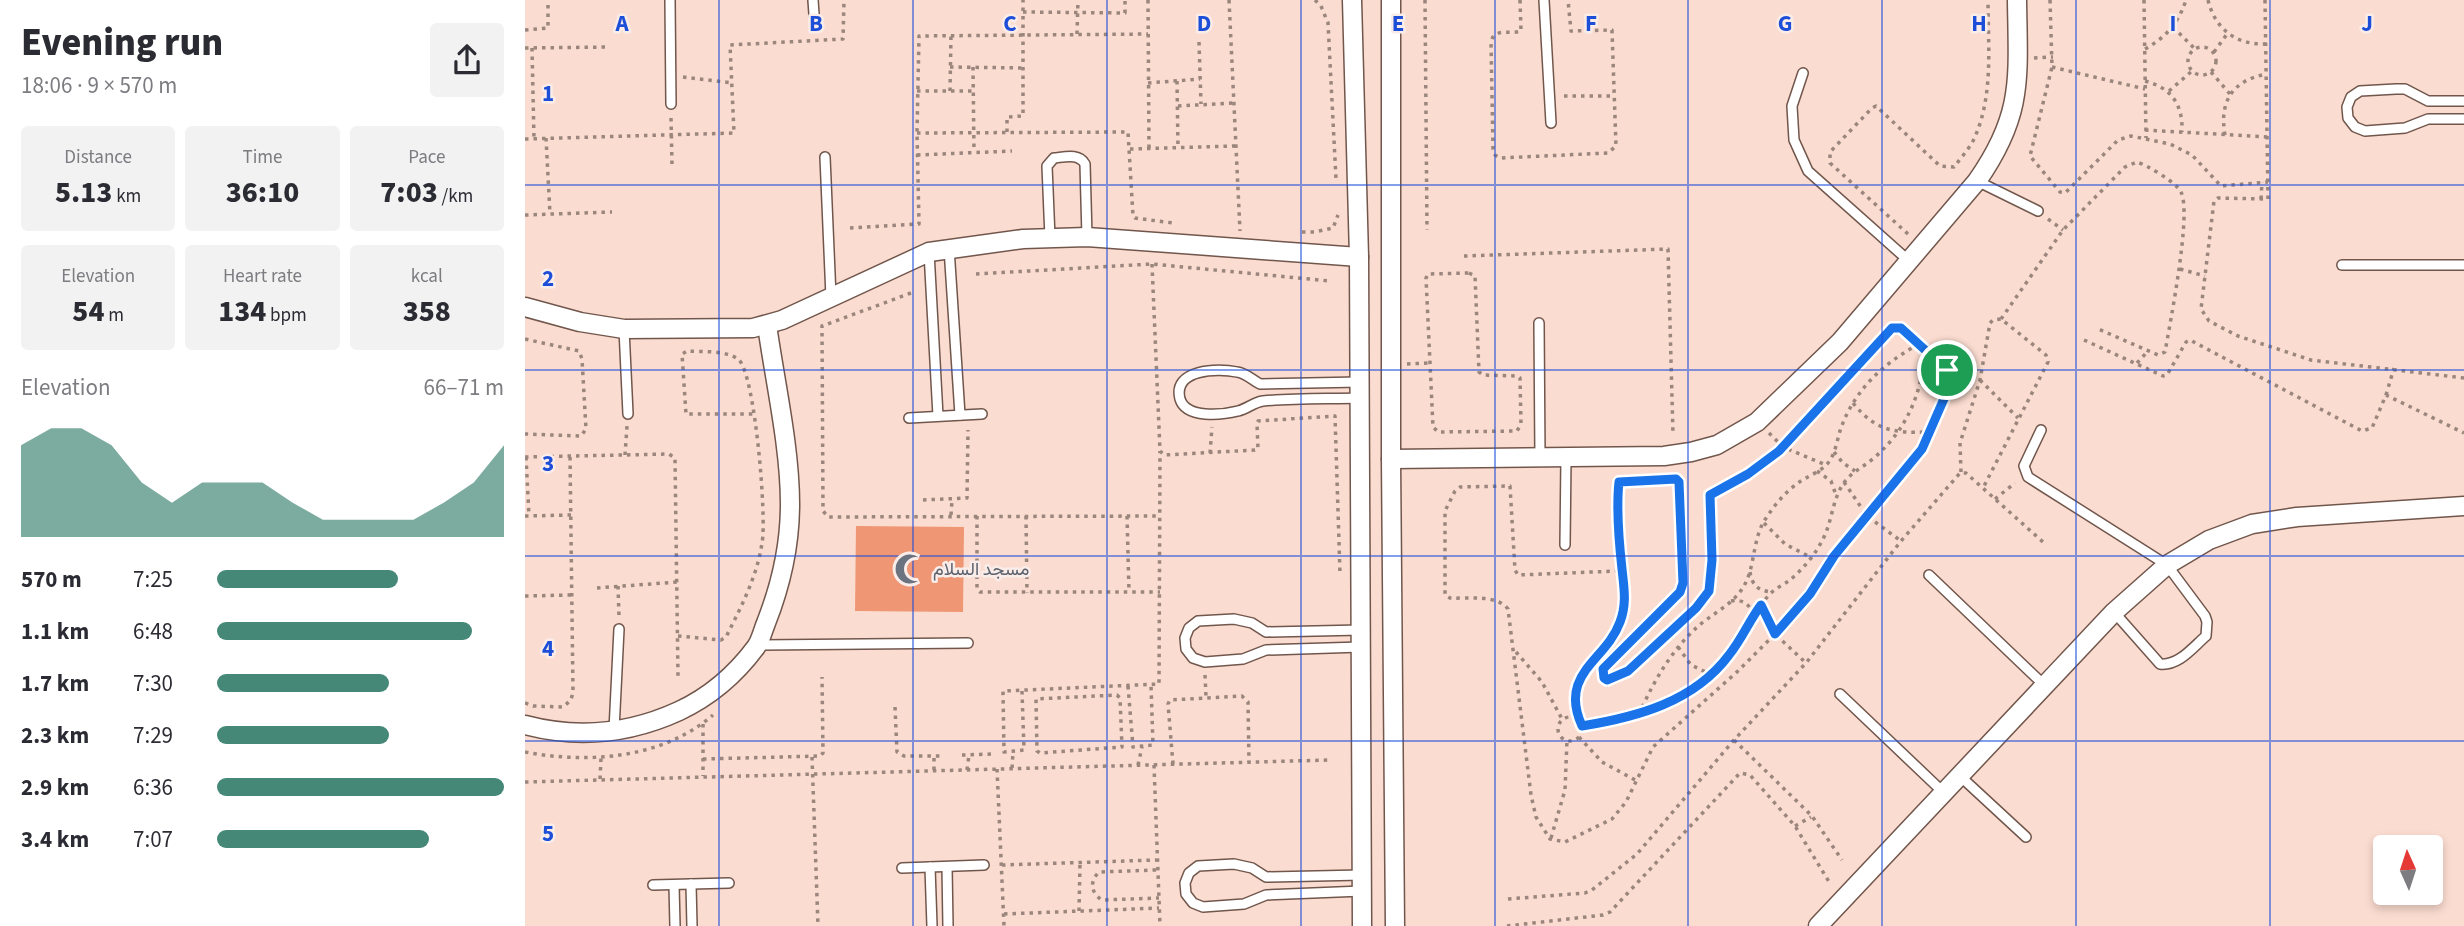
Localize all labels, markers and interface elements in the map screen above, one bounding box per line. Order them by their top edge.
text: A [614,7,629,40]
text: B [809,7,823,40]
text: C [1003,7,1017,40]
text: D [1197,7,1211,40]
text: E [1392,7,1404,40]
text: F [1585,7,1597,40]
text: G [1778,7,1792,40]
text: H [1971,7,1987,40]
text: I [2170,7,2176,40]
text: J [2361,7,2373,40]
text: Evening run [21,16,223,70]
button: share [430,23,504,97]
text: 18:06 · 9 × 570 m [21,69,177,102]
text: 1 [542,77,554,110]
text: Distance [64,144,132,171]
text: Time [242,144,283,171]
text: Pace [408,144,445,171]
text: 5.13 [55,171,112,214]
text: 36:10 [226,171,299,214]
text: 7:03 [380,171,438,214]
text: km [112,183,141,210]
text: /km [438,183,473,210]
text: 2 [542,262,554,295]
text: Elevation [61,263,135,290]
text: Heart rate [223,263,302,290]
text: kcal [411,263,443,290]
text: 54 [72,290,104,333]
text: 134 [218,290,266,333]
text: 358 [403,290,451,333]
text: m [104,302,124,329]
text: bpm [266,302,307,329]
pin [1917,340,1977,400]
icon: arrive [1928,351,1966,389]
text: Elevation [21,371,111,404]
text: 66–71 m [424,371,504,404]
text: 3 [542,447,554,480]
mosque icon: مسجد السلام [893,552,927,586]
place label: مسجد السلام [933,557,1029,582]
text: 570 m [21,563,82,596]
text: 7:25 [133,563,173,596]
text: 1.1 km [21,615,89,648]
text: 6:48 [133,615,173,648]
text: 4 [542,632,554,665]
text: 1.7 km [21,667,89,700]
text: 7:30 [133,667,173,700]
text: 2.3 km [21,719,89,752]
text: 7:29 [133,719,173,752]
text: 2.9 km [21,771,89,804]
text: 6:36 [133,771,173,804]
text: 5 [542,817,554,850]
text: 3.4 km [21,823,89,856]
text: 7:07 [133,823,173,856]
north arrow [2373,835,2443,905]
map controls [2373,835,2443,905]

